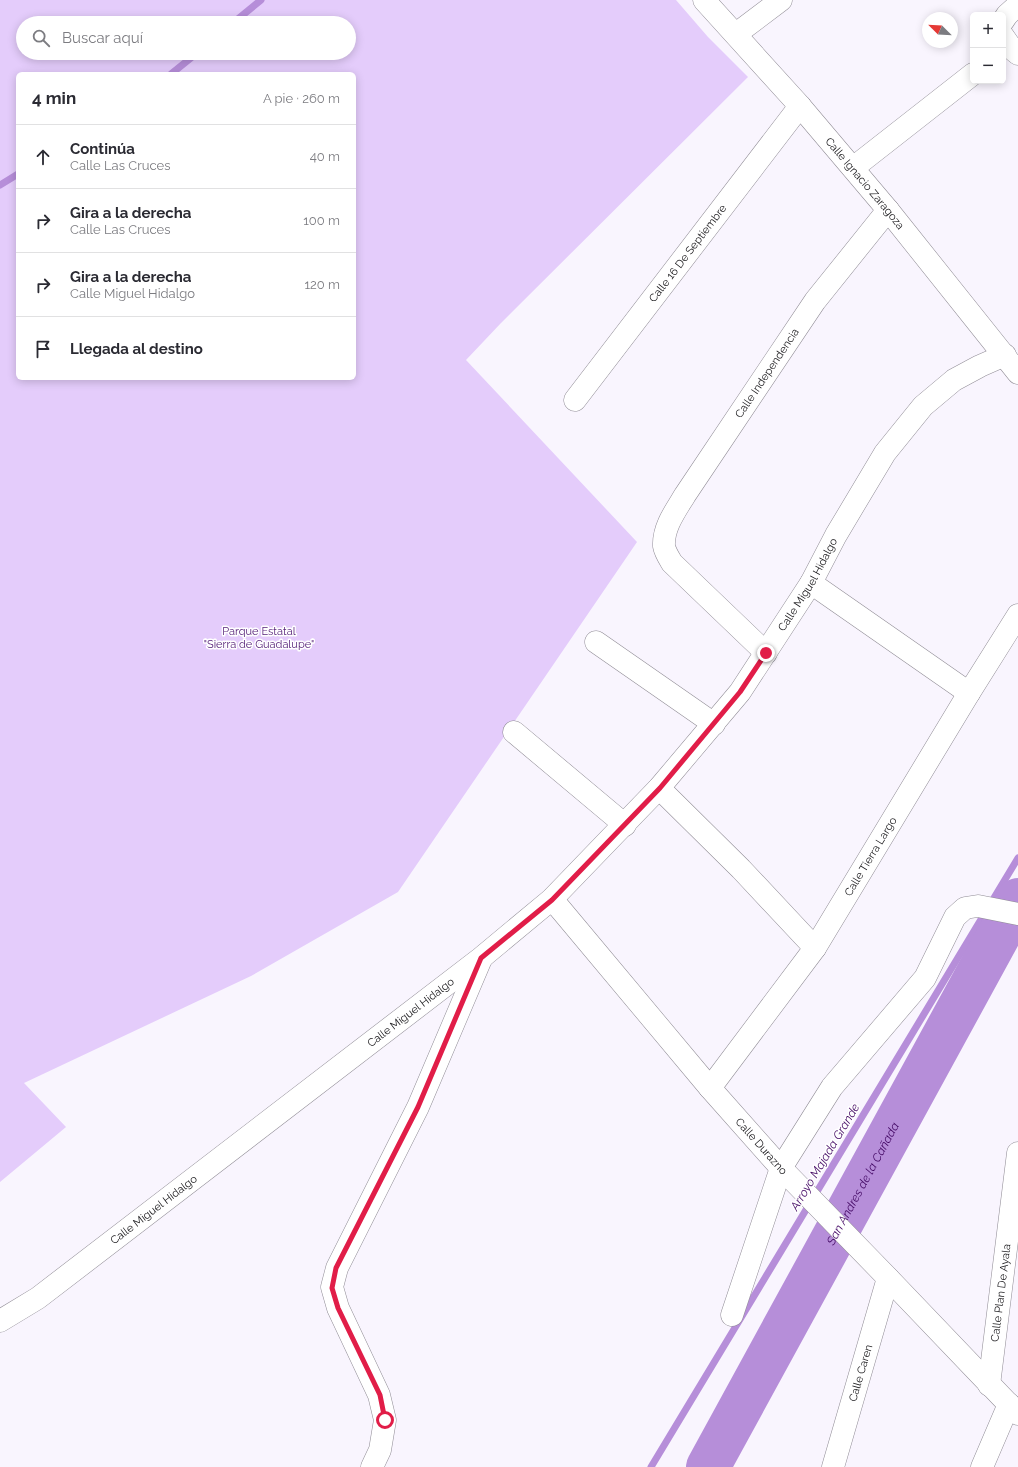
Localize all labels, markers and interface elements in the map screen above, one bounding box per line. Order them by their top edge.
north arrow [922,12,958,48]
map controls [970,12,1006,84]
button: + [970,12,1006,48]
search box [16,16,356,60]
icon: search [30,27,52,49]
text: Buscar aquí [62,29,143,47]
button: − [970,48,1006,84]
text: 4 min [32,88,76,108]
text: A pie · 260 m [263,91,340,106]
street label: Calle Ignacio Zaragoza [823,135,907,232]
text: Continúa [70,140,135,158]
icon: ahead [32,146,54,168]
text: 40 m [310,149,340,164]
text: Calle Las Cruces [70,158,170,173]
street label: Calle 16 De Septiembre [646,201,729,305]
text: Gira a la derecha [70,204,191,222]
icon: right [32,210,54,232]
text: 100 m [303,213,340,228]
text: Calle Las Cruces [70,222,170,237]
text: Gira a la derecha [70,268,191,286]
icon: right [32,274,54,296]
text: 120 m [304,277,340,292]
text: Calle Miguel Hidalgo [70,286,195,301]
street label: Calle Independencia [732,326,801,420]
icon: arrive [32,338,54,360]
text: Llegada al destino [70,340,203,358]
street label: Calle Miguel Hidalgo [775,535,840,633]
park label: Parque Estatal "Sierra de Guadalupe" [204,625,314,651]
route end [757,644,775,662]
street label: Calle Tierra Largo [841,814,899,898]
street label: Calle Miguel Hidalgo [365,974,457,1050]
water label: Arroyo Majada Grande [787,1101,863,1214]
street label: Calle Durazno [733,1115,790,1177]
water label: San Andres de la Cañada [823,1120,902,1248]
street label: Calle Miguel Hidalgo [108,1172,200,1247]
street label: Calle Plan De Ayala [988,1243,1013,1342]
street label: Calle Caren [846,1343,875,1403]
route start [376,1411,394,1429]

